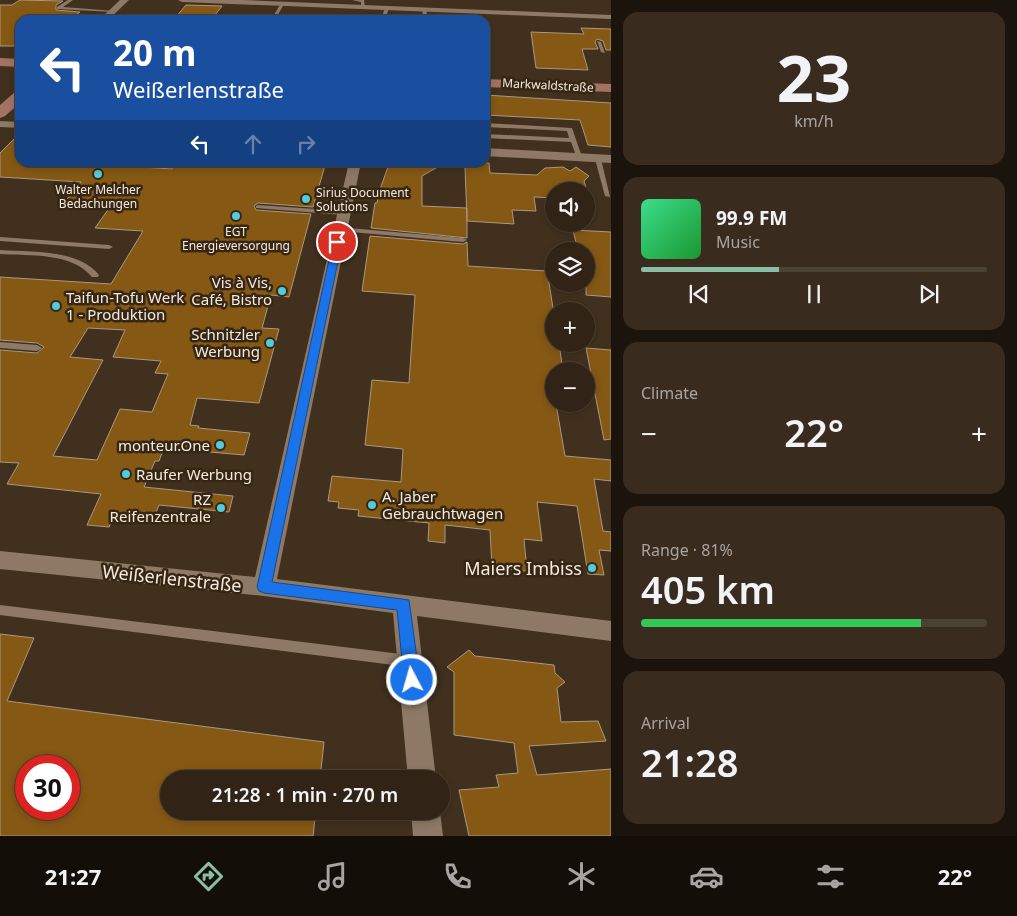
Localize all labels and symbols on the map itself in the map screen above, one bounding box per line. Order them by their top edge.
street label: Markwaldstraße [502,74,594,96]
marker: Walter Melcher Bedachungen [92,168,104,180]
place label: Walter Melcher Bedachungen [55,181,141,212]
place label: Sirius Document Solutions [316,184,410,215]
marker: Sirius Document Solutions [300,193,312,205]
marker: EGT Energieversorgung [230,210,242,222]
pin [316,221,358,263]
place label: EGT Energieversorgung [182,223,290,254]
place label: Vis à Vis, Café, Bistro [191,272,272,309]
marker: Vis à Vis, Café, Bistro [276,285,288,297]
place label: Taifun-Tofu Werk 1 - Produktion [66,287,184,324]
marker: Taifun-Tofu Werk 1 - Produktion [50,300,62,312]
place label: Schnitzler Werbung [191,324,260,361]
marker: Schnitzler Werbung [264,337,276,349]
place label: monteur.One [118,435,210,455]
marker: monteur.One [214,439,226,451]
place label: Raufer Werbung [136,464,252,484]
marker: Raufer Werbung [120,468,132,480]
place label: A. Jaber Gebrauchtwagen [382,486,503,523]
place label: RZ Reifenzentrale [110,489,211,526]
marker: A. Jaber Gebrauchtwagen [366,499,378,511]
marker: RZ Reifenzentrale [215,502,227,514]
place label: Maiers Imbiss [464,556,582,580]
street label: Weißerlenstraße [101,559,243,597]
marker: Maiers Imbiss [586,562,598,574]
position arrow [385,653,437,705]
speed limit sign: 30 [15,755,80,820]

